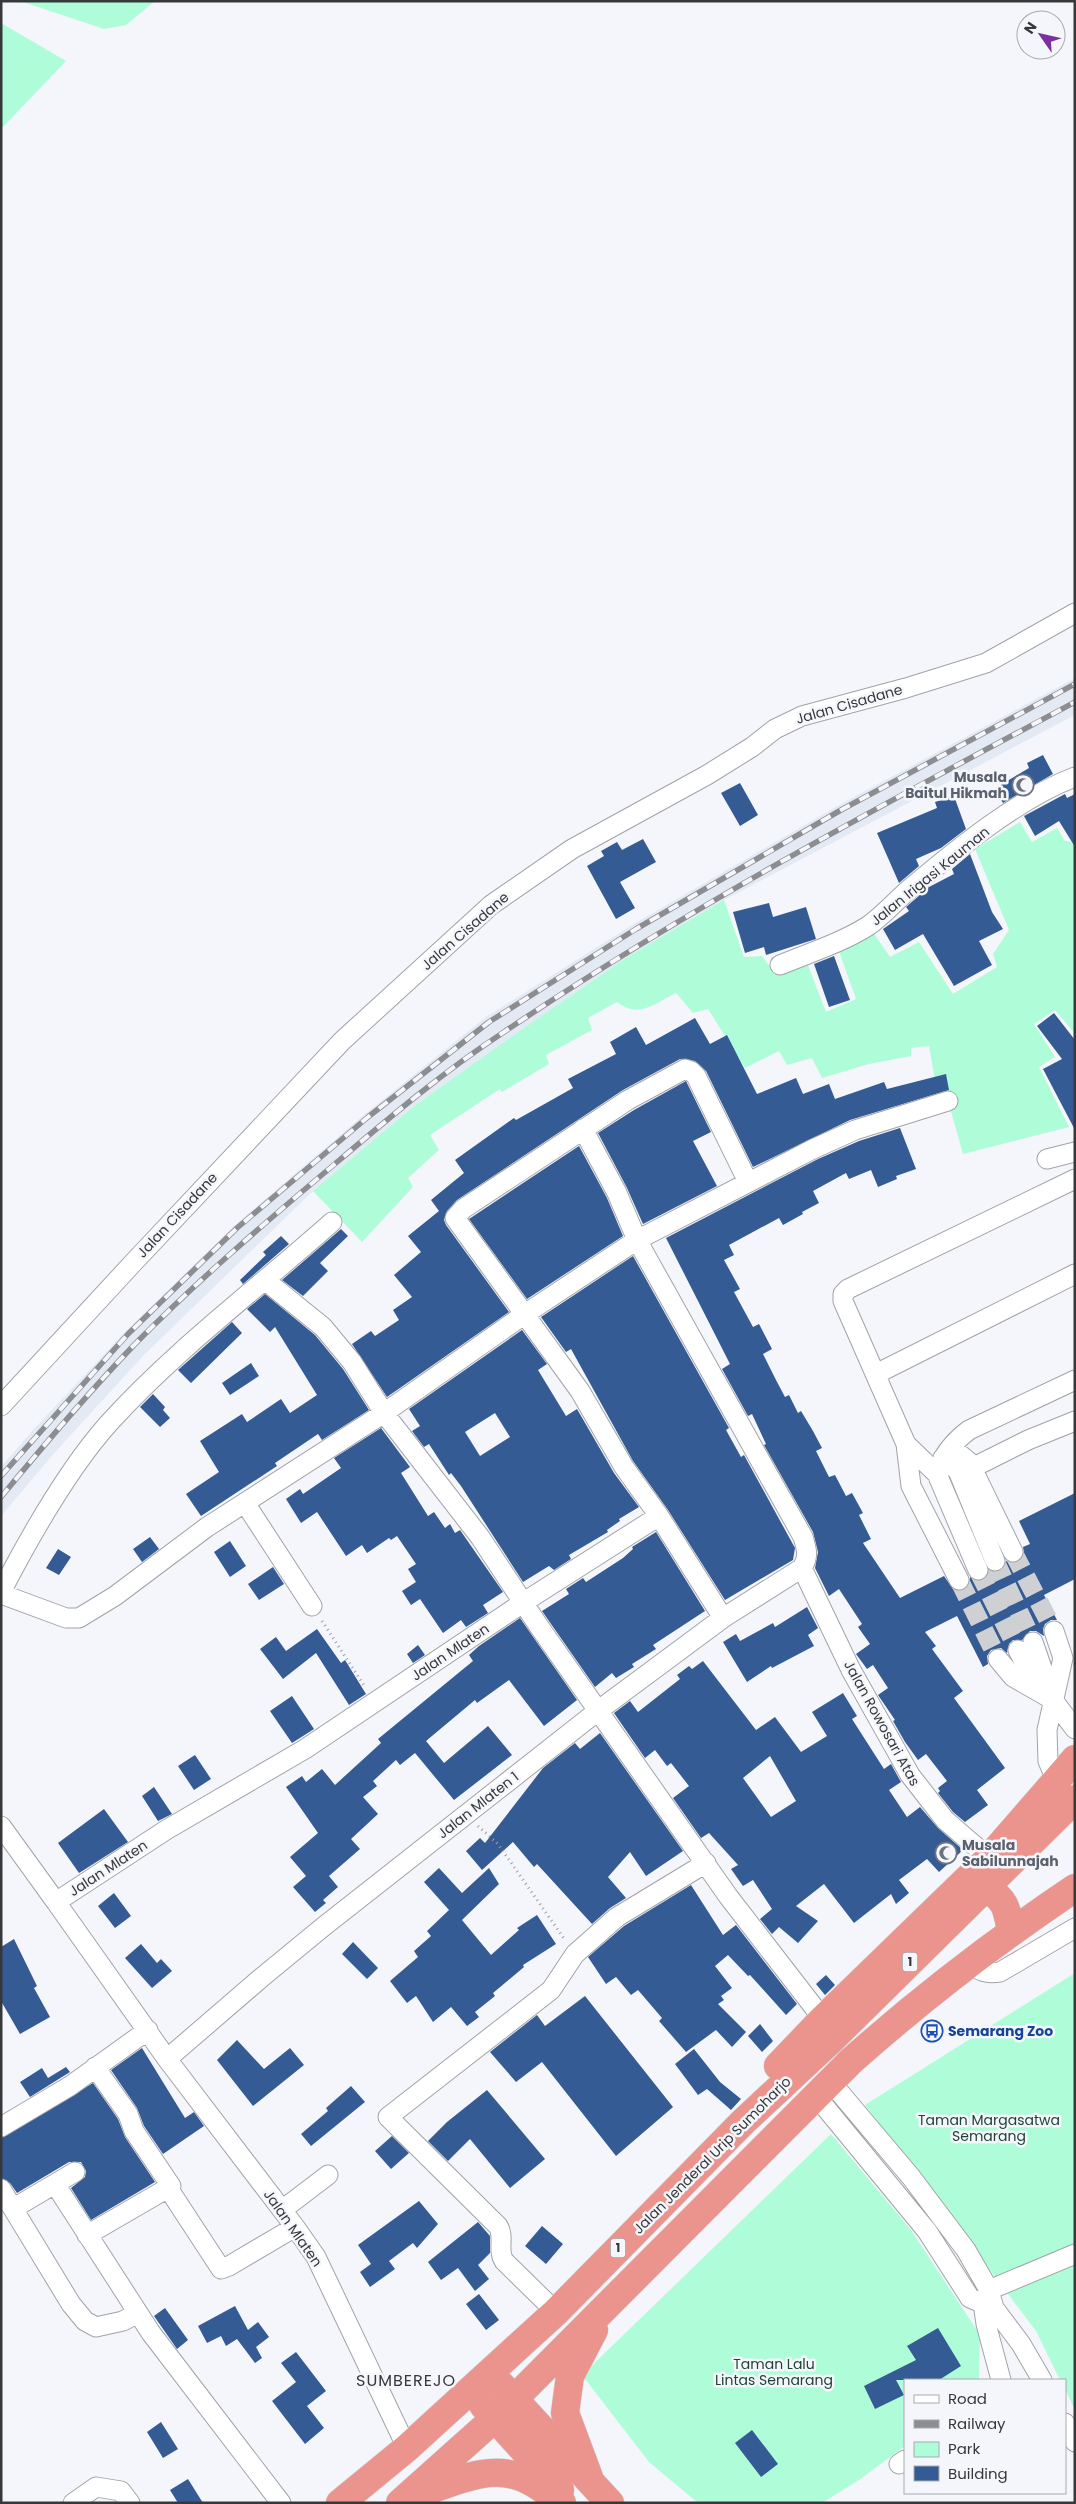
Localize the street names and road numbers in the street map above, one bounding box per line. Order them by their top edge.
street label: Jalan Cisadane [793,679,905,729]
street label: Jalan Irigasi Kauman [866,822,994,930]
street label: Jalan Cisadane [417,887,513,975]
street label: Jalan Cisadane [132,1168,222,1262]
street label: Jalan Mlaten [407,1618,493,1686]
street label: Jalan Rowosari Atas [839,1657,925,1789]
street label: Jalan Mlaten 1 [433,1767,523,1843]
street label: Jalan Mlaten [65,1835,151,1901]
road number: 1 [902,1952,918,1971]
street label: Jalan Jenderal Urip Sumoharjo [629,2072,795,2238]
street label: Jalan Mlaten [259,2185,327,2271]
road number: 1 [610,2238,626,2258]

